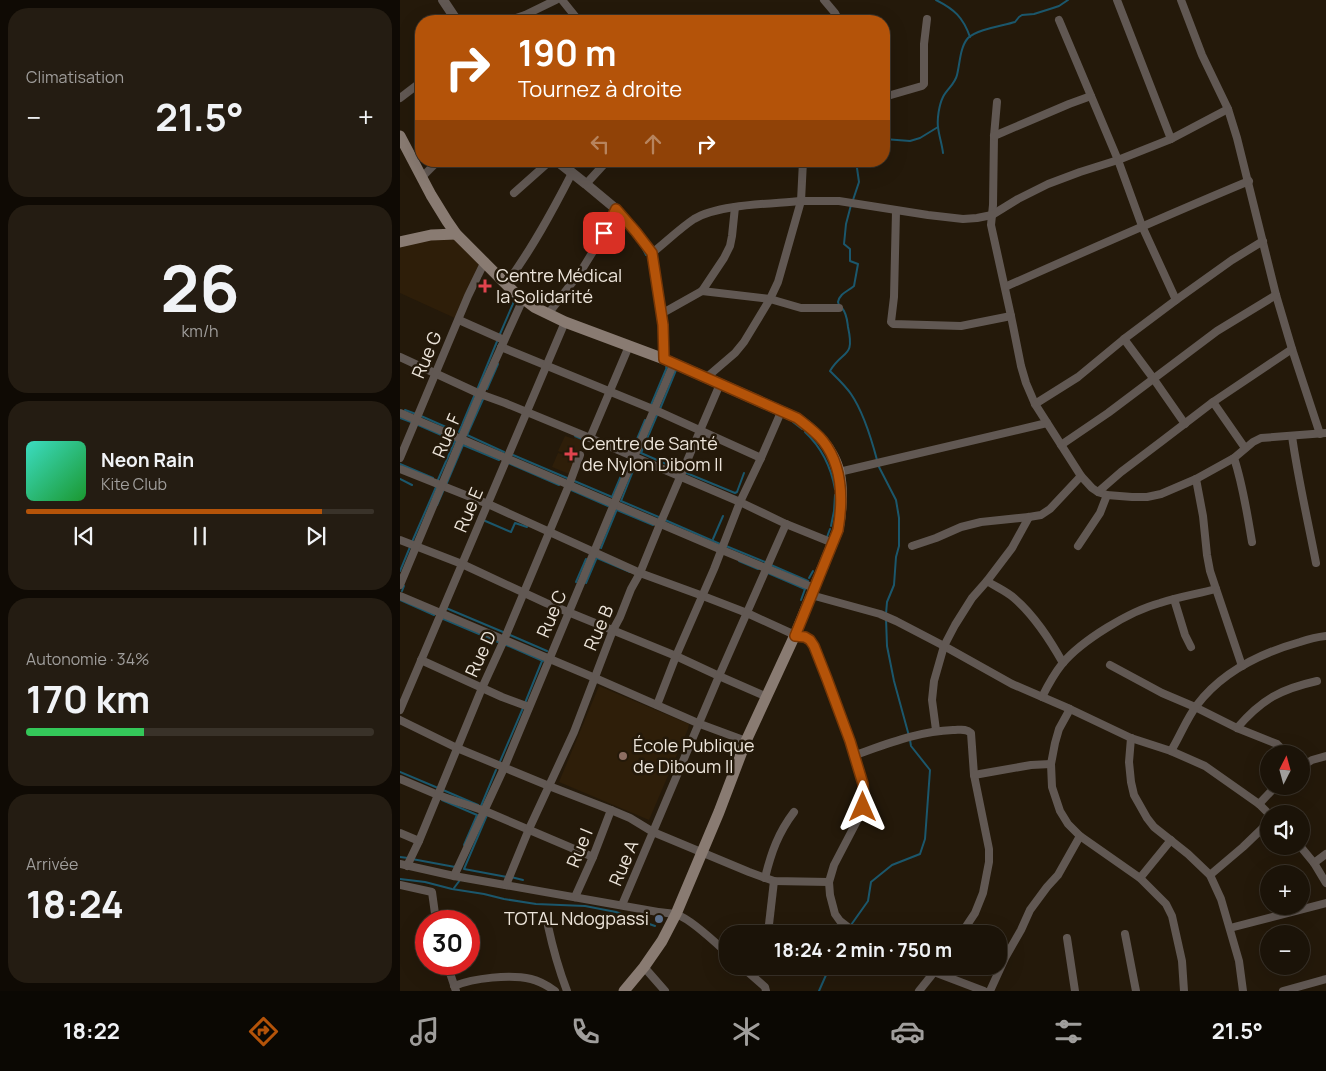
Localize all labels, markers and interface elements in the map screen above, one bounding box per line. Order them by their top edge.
text: 190 m [518,29,617,77]
icon: right [435,35,500,100]
text: Climatisation [26,66,124,88]
text: Tournez à droite [518,74,682,104]
text: 21.5° [155,90,244,142]
text: − [26,98,41,136]
text: + [358,98,374,136]
icon: left [586,130,614,158]
icon: ahead [639,130,667,158]
icon: right [692,130,720,158]
pin [583,212,625,254]
icon: arrive [590,219,618,247]
text: 26 [160,243,240,332]
place label: Centre Médical la Solidarité [496,263,622,308]
marker: Centre Médical la Solidarité [478,279,492,293]
text: km/h [181,320,219,342]
street label: Rue G [405,327,447,382]
street label: Rue F [426,410,466,461]
place label: Centre de Santé de Nylon Dibom II [582,431,723,476]
text: Neon Rain [101,447,194,473]
marker: Centre de Santé de Nylon Dibom II [564,447,578,461]
text: Kite Club [101,473,167,495]
street label: Rue E [448,484,488,536]
icon: previous [70,522,98,550]
icon: pause [186,522,214,550]
icon: next [302,522,330,550]
street label: Rue C [530,586,572,641]
street label: Rue B [578,601,618,654]
street label: Rue D [459,627,501,681]
text: Autonomie · 34% [26,648,150,670]
text: 170 km [26,672,150,724]
place label: École Publique de Diboum II [633,733,754,778]
north arrow [1260,745,1310,795]
map controls [1260,745,1310,975]
marker: École Publique de Diboum II [617,750,629,762]
position arrow [836,780,888,832]
button: sound [1260,805,1310,855]
street label: Rue I [560,824,598,871]
street label: Rue A [603,835,644,889]
text: Arrivée [26,853,78,875]
button: + [1260,865,1310,915]
text: 18:24 [26,877,124,929]
place label: TOTAL Ndogpassi [504,906,649,930]
speed limit sign: 30 [415,910,480,975]
marker: TOTAL Ndogpassi [653,913,665,925]
button: − [1260,925,1310,975]
text: 18:24 · 2 min · 750 m [774,937,952,963]
icon: directions [246,1014,281,1049]
icon: music [407,1014,442,1049]
icon: phone [568,1014,603,1049]
icon: climate [729,1014,764,1049]
icon: car [890,1014,925,1049]
icon: filters [1051,1014,1086,1049]
text: 18:22 [63,1016,120,1046]
text: 21.5° [1212,1016,1263,1046]

